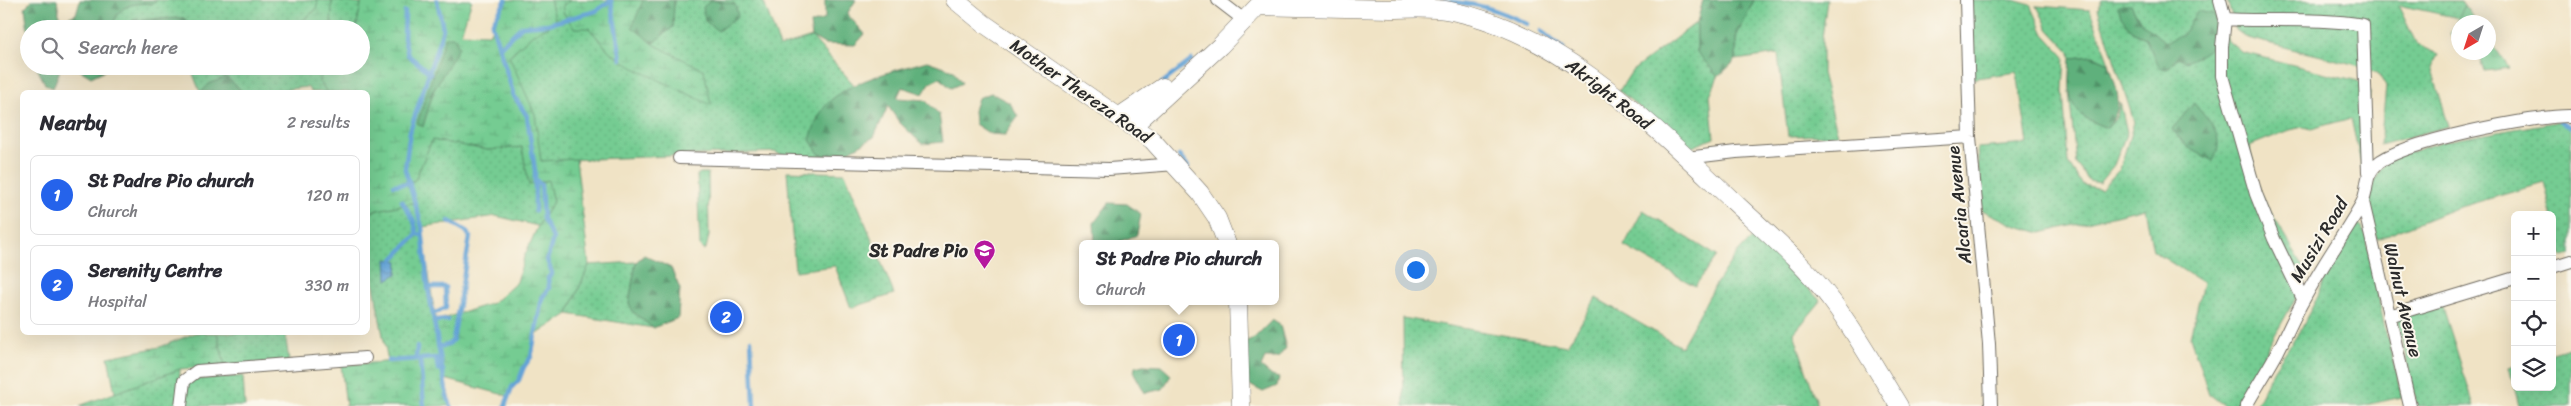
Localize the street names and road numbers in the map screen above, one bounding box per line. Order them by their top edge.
street label: Mother Thereza Road [1003,30,1160,153]
street label: Akright Road [1558,49,1661,139]
street label: Alcaria Avenue [1937,144,1981,267]
street label: Musizi Road [2281,190,2358,289]
street label: Walnut Avenue [2374,239,2432,361]

